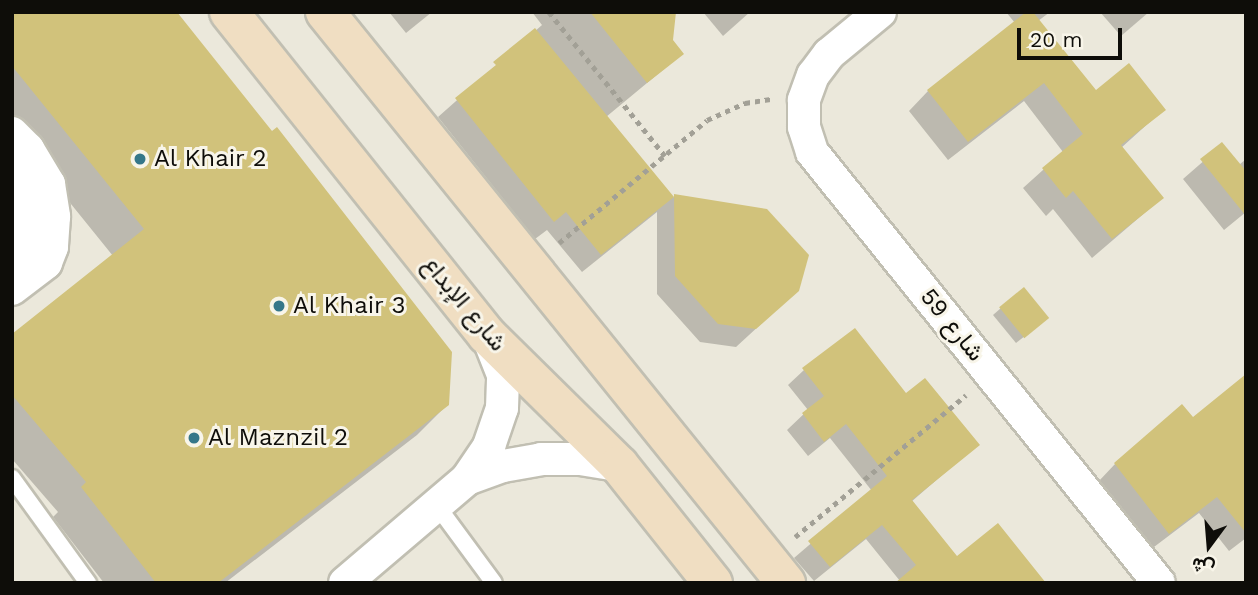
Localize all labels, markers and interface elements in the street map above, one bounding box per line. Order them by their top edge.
scale bar [1020,14,1125,58]
text: 20 m [1030,27,1082,52]
place label: Al Khair 2 [154,145,268,173]
marker: Al Khair 2 [132,151,148,167]
street label: شارع الإبداع [416,251,512,357]
street label: شارع 59 [914,283,990,367]
place label: Al Khair 3 [293,292,407,320]
marker: Al Khair 3 [271,298,287,314]
place label: Al Maznzil 2 [208,424,350,452]
marker: Al Maznzil 2 [186,430,202,446]
north arrow [1174,511,1244,581]
text: ش [1189,552,1217,581]

